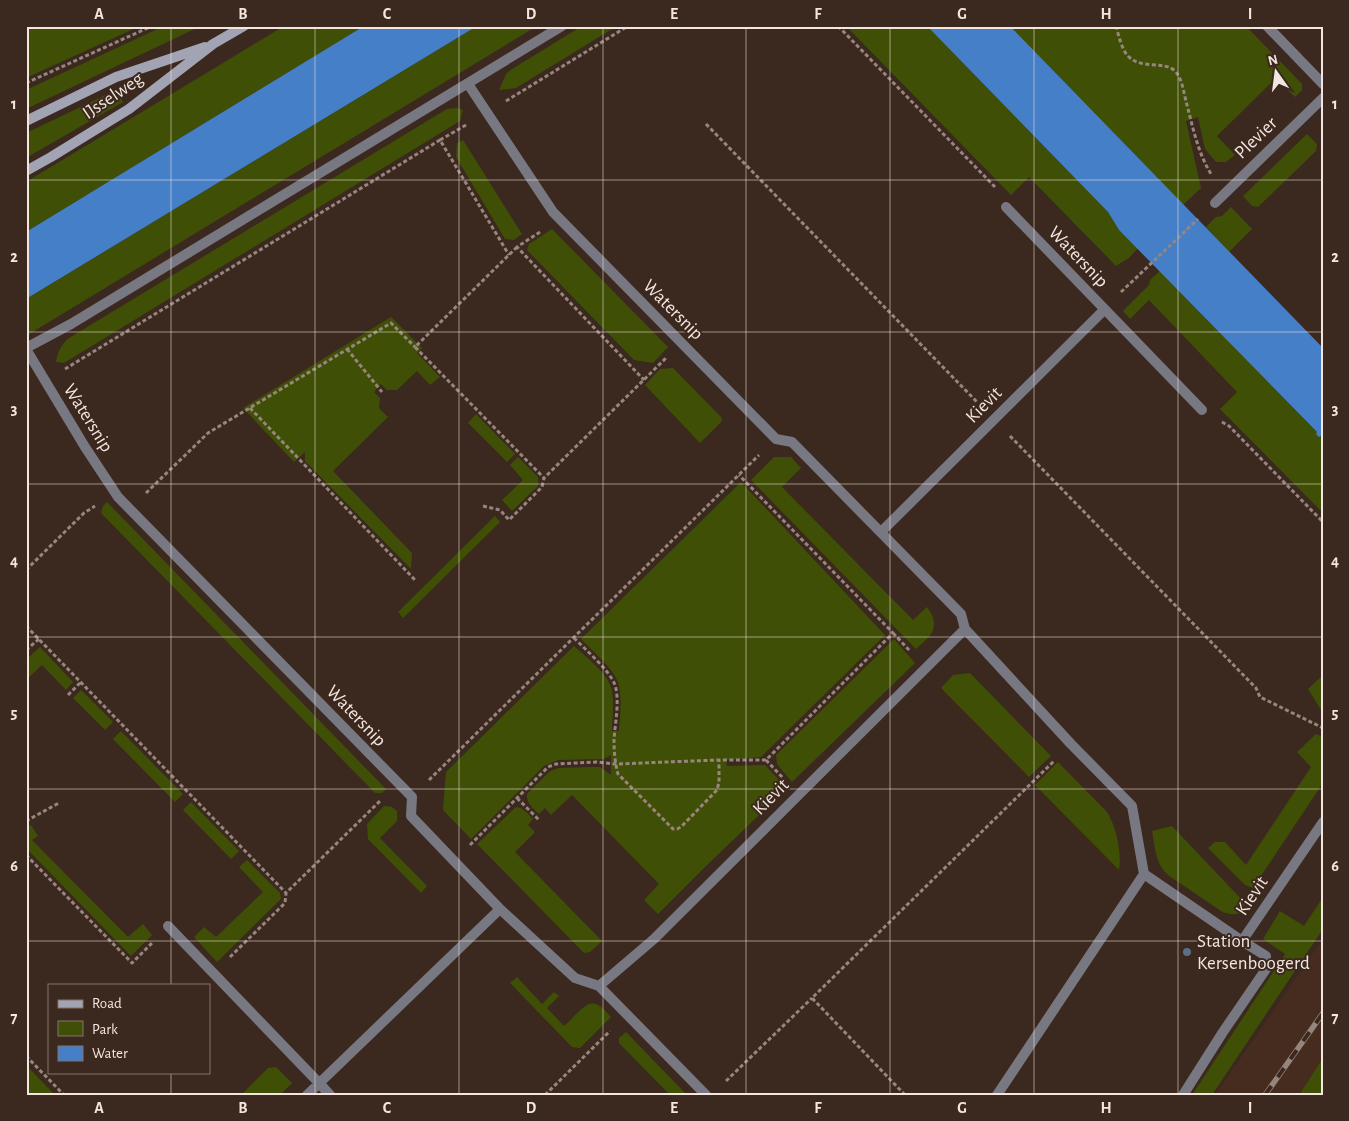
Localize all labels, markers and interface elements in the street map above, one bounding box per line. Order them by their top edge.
text: A [94,6,104,22]
text: B [238,6,248,22]
text: C [383,6,392,22]
text: D [526,6,537,22]
text: E [670,6,678,22]
text: F [814,6,822,22]
text: G [957,6,967,22]
text: H [1100,6,1112,22]
text: I [1248,6,1252,22]
north arrow [1252,48,1302,98]
text: N [1267,52,1280,68]
street label: IJsselweg [79,69,147,123]
text: 1 [11,96,17,112]
text: 1 [1332,96,1338,112]
street label: Plevier [1231,113,1281,163]
street label: Watersnip [1045,223,1111,291]
text: 2 [10,249,18,265]
text: 2 [1331,249,1339,265]
street label: Watersnip [639,276,707,344]
street label: Watersnip [60,381,116,455]
street label: Kievit [962,383,1006,427]
text: 3 [11,401,18,417]
text: 3 [1332,401,1339,417]
text: 4 [10,553,18,569]
text: 4 [1331,553,1339,569]
street label: Watersnip [323,682,389,750]
text: 5 [11,705,18,721]
text: 5 [1332,705,1339,721]
street label: Kievit [749,775,793,819]
text: 6 [10,858,18,874]
text: 6 [1331,858,1339,874]
street label: Kievit [1232,873,1272,919]
place label: Station Kersenboogerd [1197,932,1310,973]
marker: Station Kersenboogerd [1181,946,1193,958]
legend [48,984,210,1074]
text: Road [92,996,122,1011]
text: 7 [11,1010,18,1026]
text: 7 [1332,1010,1339,1026]
text: Park [92,1022,118,1037]
text: Water [92,1046,128,1061]
text: A [94,1100,104,1116]
text: B [238,1100,248,1116]
text: C [383,1100,392,1116]
text: D [526,1100,537,1116]
text: E [670,1100,678,1116]
text: F [814,1100,822,1116]
text: G [957,1100,967,1116]
text: H [1100,1100,1112,1116]
text: I [1248,1100,1252,1116]

